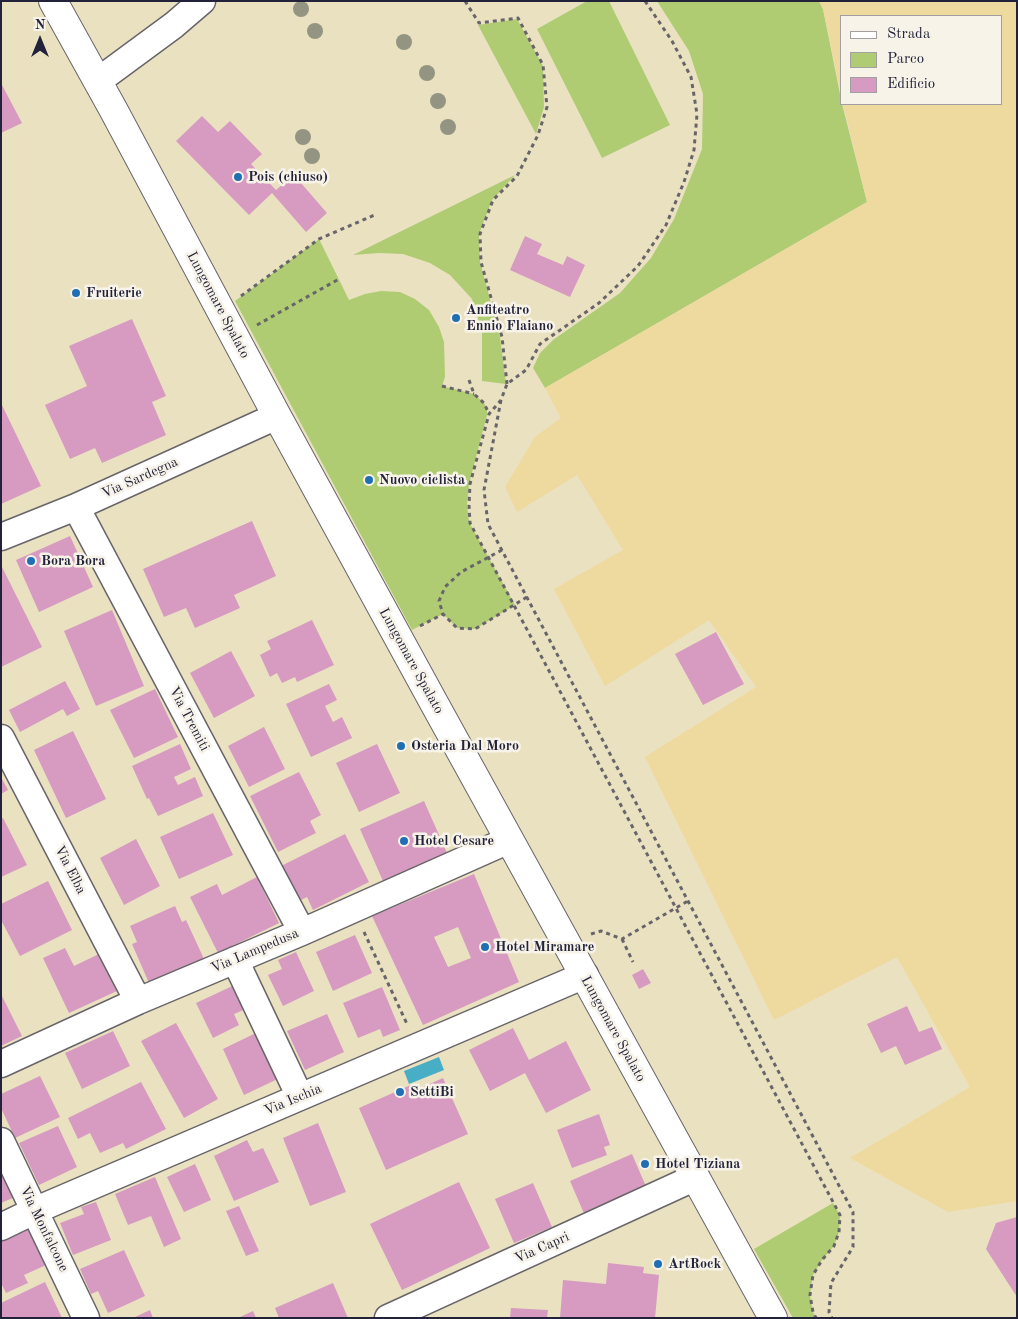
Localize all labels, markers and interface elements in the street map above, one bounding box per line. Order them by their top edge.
north arrow [15,15,65,65]
legend [840,15,1003,105]
text: N [35,18,45,32]
text: Strada [887,27,930,42]
text: Parco [887,52,924,67]
text: Edificio [887,77,935,92]
place label: Pois (chiuso) [248,169,328,185]
marker: Pois (chiuso) [232,171,244,183]
street label: Lungomare Spalato [183,249,253,361]
place label: Fruiterie [86,285,142,301]
marker: Fruiterie [70,287,82,299]
place label: Anfiteatro Ennio Flaiano [466,302,553,334]
marker: Anfiteatro Ennio Flaiano [450,312,462,324]
street label: Via Sardegna [99,454,181,502]
place label: Nuovo ciclista [379,472,465,488]
marker: Nuovo ciclista [363,474,375,486]
place label: Bora Bora [41,553,105,569]
marker: Bora Bora [25,555,37,567]
street label: Lungomare Spalato [375,605,447,717]
street label: Via Tremiti [165,684,213,754]
place label: Osteria Dal Moro [411,738,519,754]
marker: Osteria Dal Moro [395,740,407,752]
place label: Hotel Cesare [414,833,494,849]
marker: Hotel Cesare [398,835,410,847]
street label: Via Elba [51,843,89,897]
street label: Via Lampedusa [209,925,301,977]
place label: Hotel Miramare [495,939,594,955]
marker: Hotel Miramare [479,941,491,953]
street label: Lungomare Spalato [577,973,649,1085]
street label: Via Ischia [262,1080,324,1120]
place label: SettiBi [410,1084,454,1100]
marker: SettiBi [394,1086,406,1098]
place label: Hotel Tiziana [655,1156,740,1172]
marker: Hotel Tiziana [639,1158,651,1170]
street label: Via Monfalcone [16,1183,72,1275]
street label: Via Capri [512,1229,572,1267]
place label: ArtRock [668,1256,721,1272]
marker: ArtRock [652,1258,664,1270]

